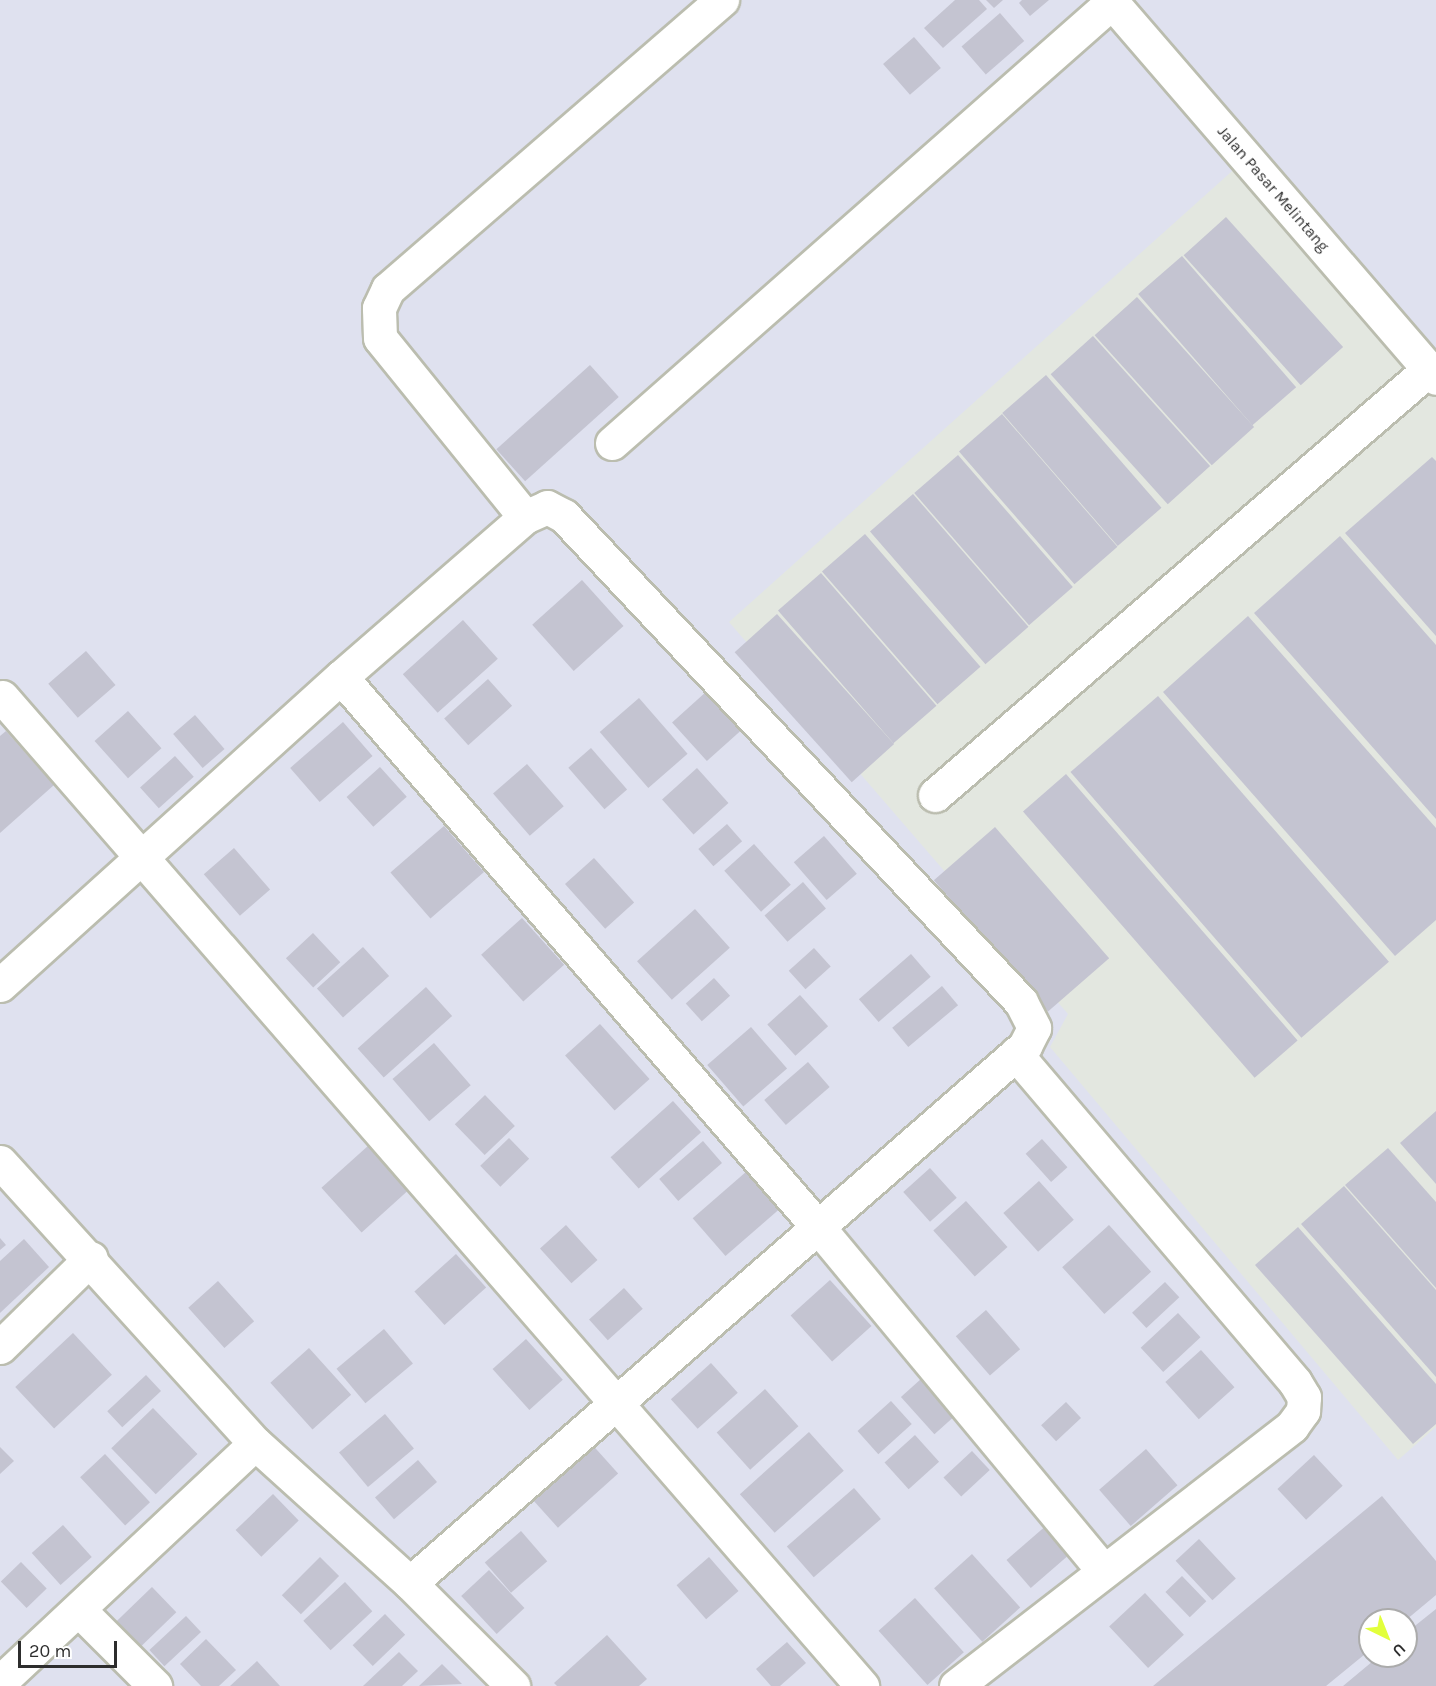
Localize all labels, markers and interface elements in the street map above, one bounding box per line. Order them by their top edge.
street label: Jalan Pasar Melintang [1213,122,1333,256]
north arrow [1358,1608,1418,1668]
scale bar [21,1629,120,1667]
text: U [1389,1639,1410,1661]
text: 20 m [29,1640,71,1662]

